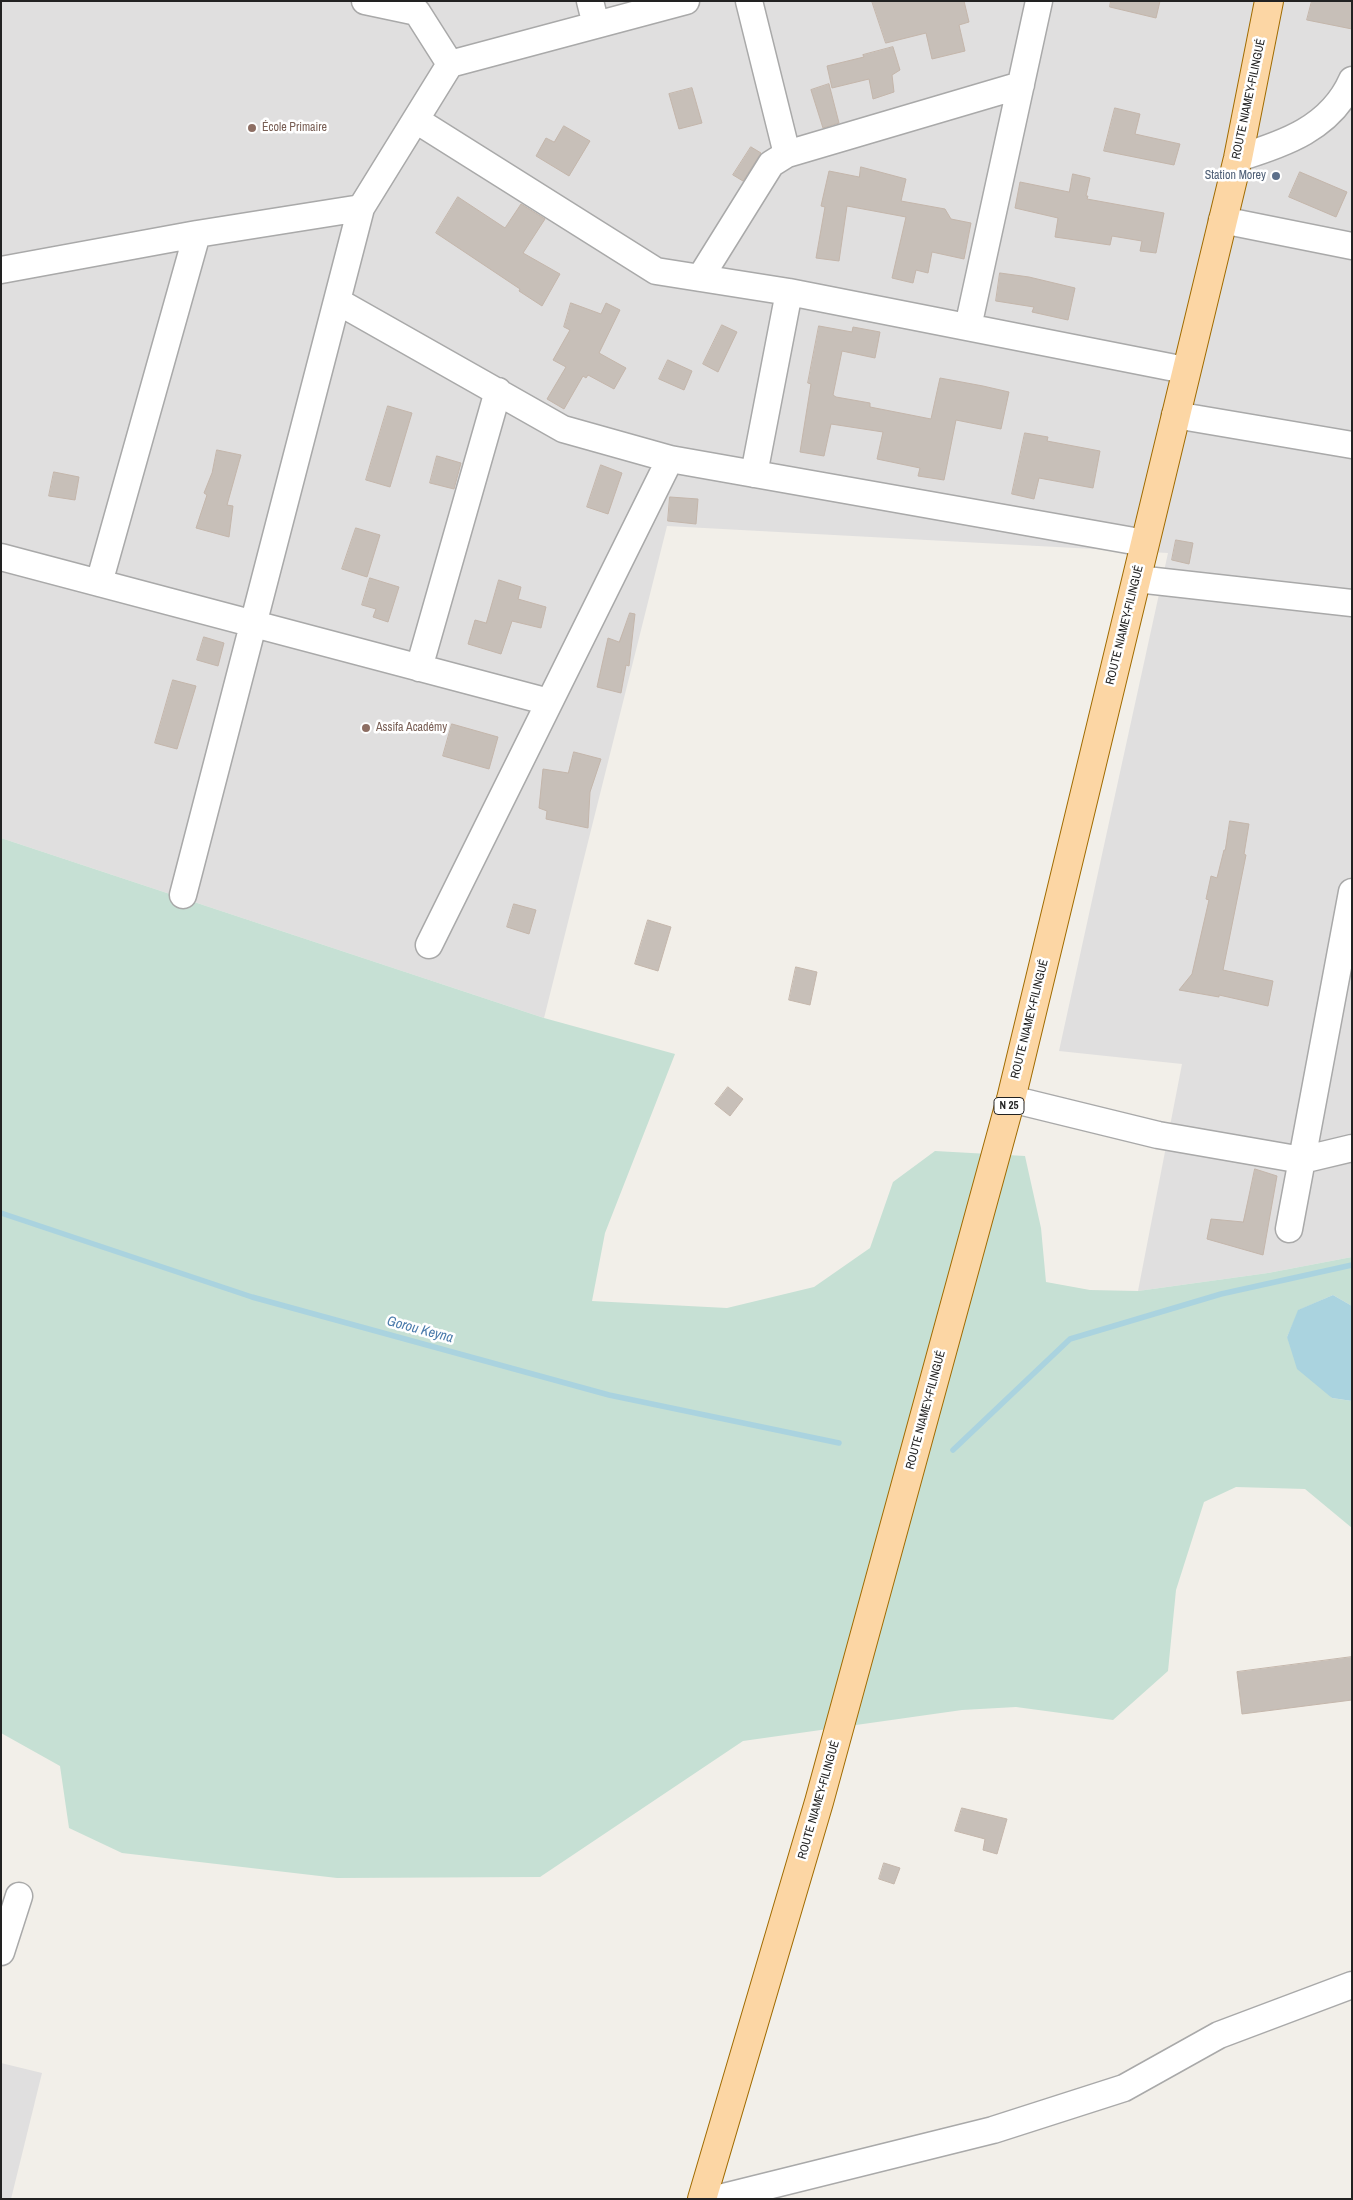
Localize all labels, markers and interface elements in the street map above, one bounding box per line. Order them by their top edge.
street label: ROUTE NIAMEY-FILINGUÉ [1229,38,1269,160]
place label: École Primaire [262,121,327,135]
marker: École Primaire [246,122,258,134]
place label: Station Morey [1205,169,1266,183]
marker: Station Morey [1270,170,1282,182]
street label: ROUTE NIAMEY-FILINGUÉ [1103,564,1147,686]
place label: Assifa Académy [376,721,447,735]
marker: Assifa Académy [360,722,372,734]
street label: ROUTE NIAMEY-FILINGUÉ [1008,958,1052,1080]
road number: N 25 [994,1098,1024,1114]
water label: Gorou Keyna [385,1313,455,1347]
street label: ROUTE NIAMEY-FILINGUÉ [903,1349,949,1471]
street label: ROUTE NIAMEY-FILINGUÉ [795,1739,843,1861]

